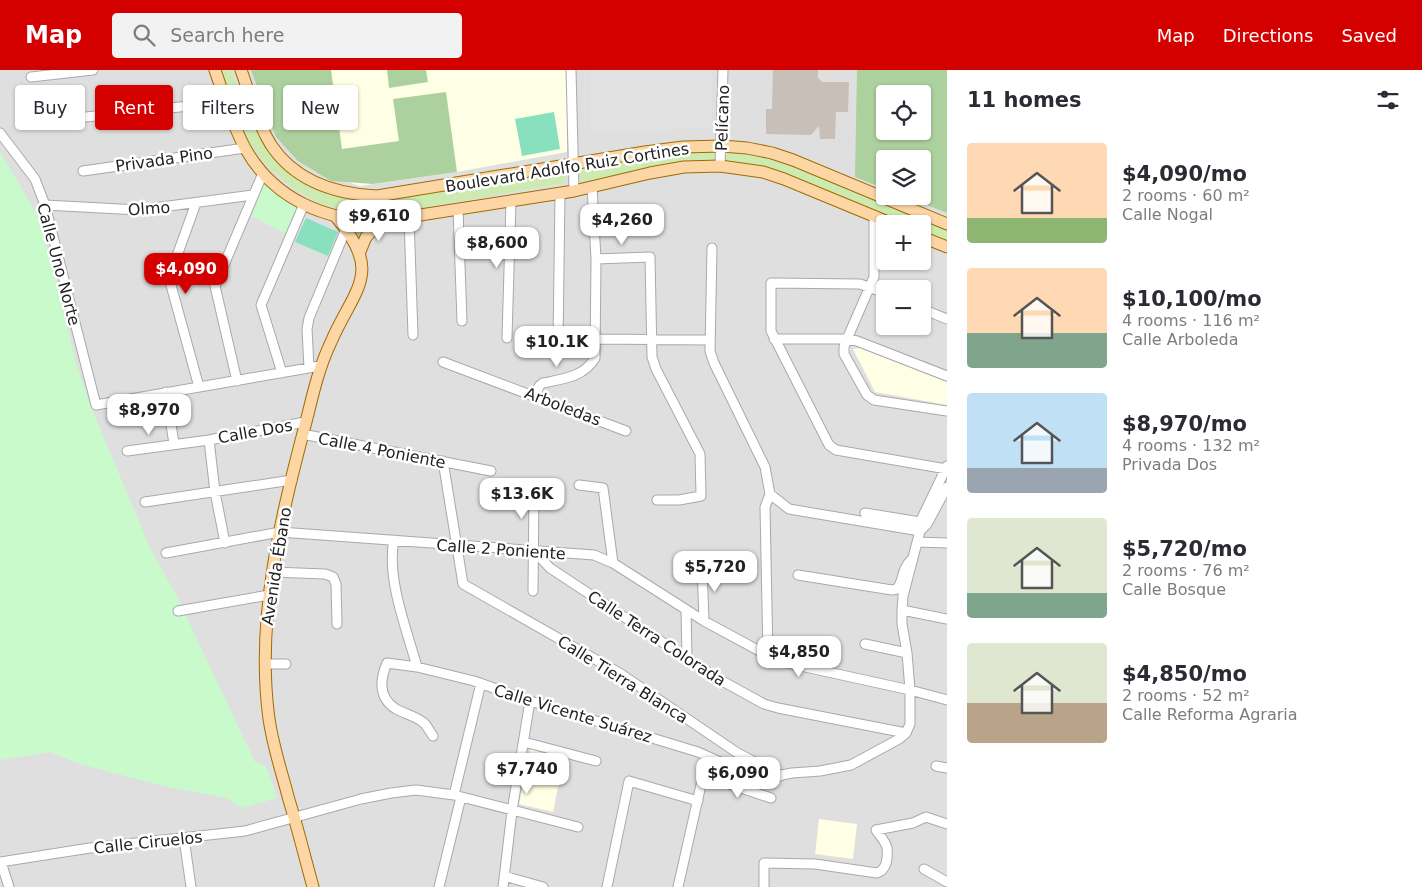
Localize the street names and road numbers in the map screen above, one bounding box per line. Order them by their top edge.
street label: Pelícano [712,85,733,152]
street label: Boulevard Adolfo Ruiz Cortines [444,139,690,196]
street label: Privada Pino [114,143,214,176]
street label: Olmo [127,198,171,219]
street label: Calle Uno Norte [33,201,84,327]
street label: Arboledas [522,383,604,430]
street label: Calle Dos [216,416,294,447]
street label: Calle 4 Poniente [316,429,447,472]
street label: Avenida Ébano [258,506,295,626]
street label: Calle 2 Poniente [436,536,566,563]
street label: Calle Terra Colorada [584,587,729,690]
street label: Calle Tierra Blanca [554,632,691,727]
street label: Calle Vicente Suárez [491,680,654,747]
street label: Calle Ciruelos [93,827,204,858]

